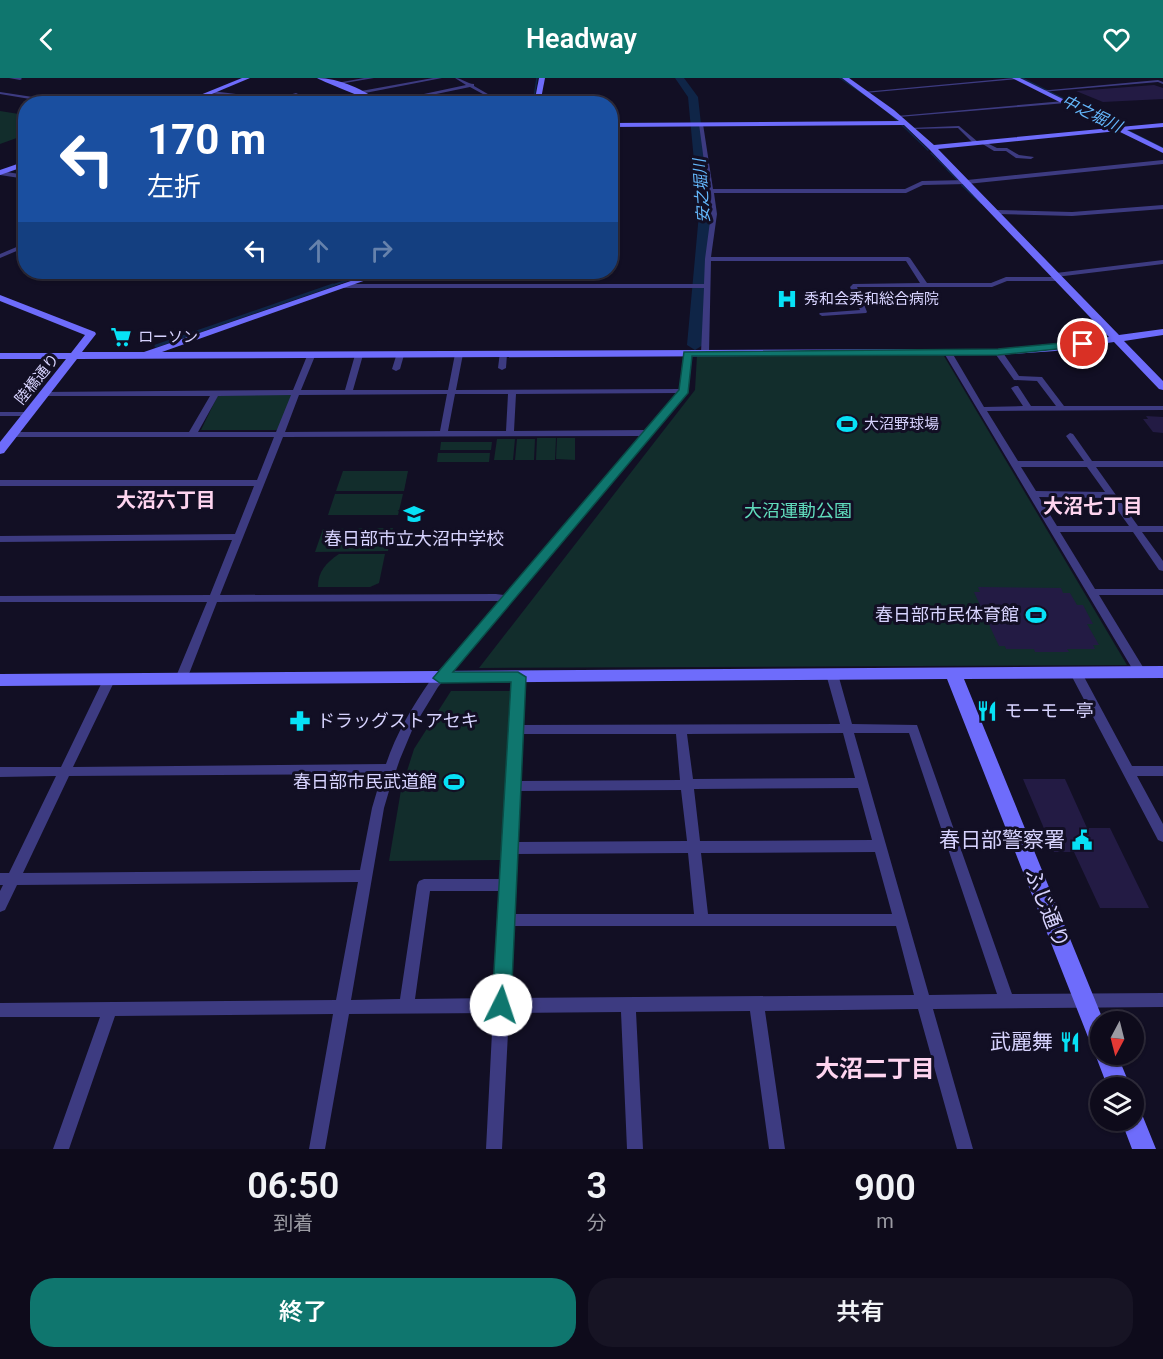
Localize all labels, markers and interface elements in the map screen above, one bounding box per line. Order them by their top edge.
icon: back [30,23,63,56]
text: Headway [526,23,637,55]
icon: heart [1100,23,1133,56]
water label: 中之堀川 [1059,91,1126,137]
text: 170 m [147,115,266,164]
icon: left [48,120,126,198]
water label: 安之堀川 [690,156,713,224]
text: 左折 [147,171,201,203]
icon: left [239,234,272,267]
icon: ahead [302,234,335,267]
icon: right [365,234,398,267]
hospital icon: 秀和会秀和総合病院 [775,287,799,311]
place label: 秀和会秀和総合病院 [804,290,939,308]
pin [1057,318,1108,369]
supermarket icon: ローソン [109,325,133,349]
icon: arrive [1066,327,1099,360]
place label: ローソン [138,328,198,346]
street label: 陸橋通り [11,350,63,408]
sports icon: 大沼野球場 [835,412,859,436]
place label: 大沼野球場 [864,415,939,433]
district label: 大沼六丁目 [116,488,216,512]
district label: 大沼七丁目 [1043,494,1143,518]
park label: 大沼運動公園 [744,500,852,521]
school or university icon: 春日部市立大沼中学校 [402,502,426,526]
place label: 春日部市立大沼中学校 [324,528,504,549]
sports icon: 春日部市民体育館 [1024,603,1048,627]
place label: 春日部市民体育館 [875,604,1019,625]
restaurant icon: モーモー亭 [975,699,999,723]
place label: モーモー亭 [1004,700,1094,721]
pharmacy icon: ドラッグストアセキ [288,709,312,733]
place label: ドラッグストアセキ [317,710,479,731]
sports icon: 春日部市民武道館 [442,770,466,794]
place label: 春日部市民武道館 [293,771,437,792]
place label: 春日部警察署 [939,828,1065,852]
public building icon: 春日部警察署 [1070,828,1094,852]
street label: ふじ通り [1020,865,1074,951]
position arrow [469,973,533,1037]
north arrow [1090,1011,1144,1065]
map controls [1090,1011,1144,1131]
place label: 武麗舞 [990,1030,1053,1054]
restaurant icon: 武麗舞 [1058,1030,1082,1054]
district label: 大沼二丁目 [815,1055,935,1083]
button: layers [1090,1077,1144,1131]
text: 06:50 [247,1165,339,1207]
text: 3 [586,1165,607,1207]
text: 900 [854,1167,916,1209]
text: m [876,1209,894,1233]
text: 到着 [273,1211,313,1235]
text: 分 [587,1211,607,1235]
button: 終了 [30,1278,576,1347]
button: 共有 [588,1278,1133,1347]

